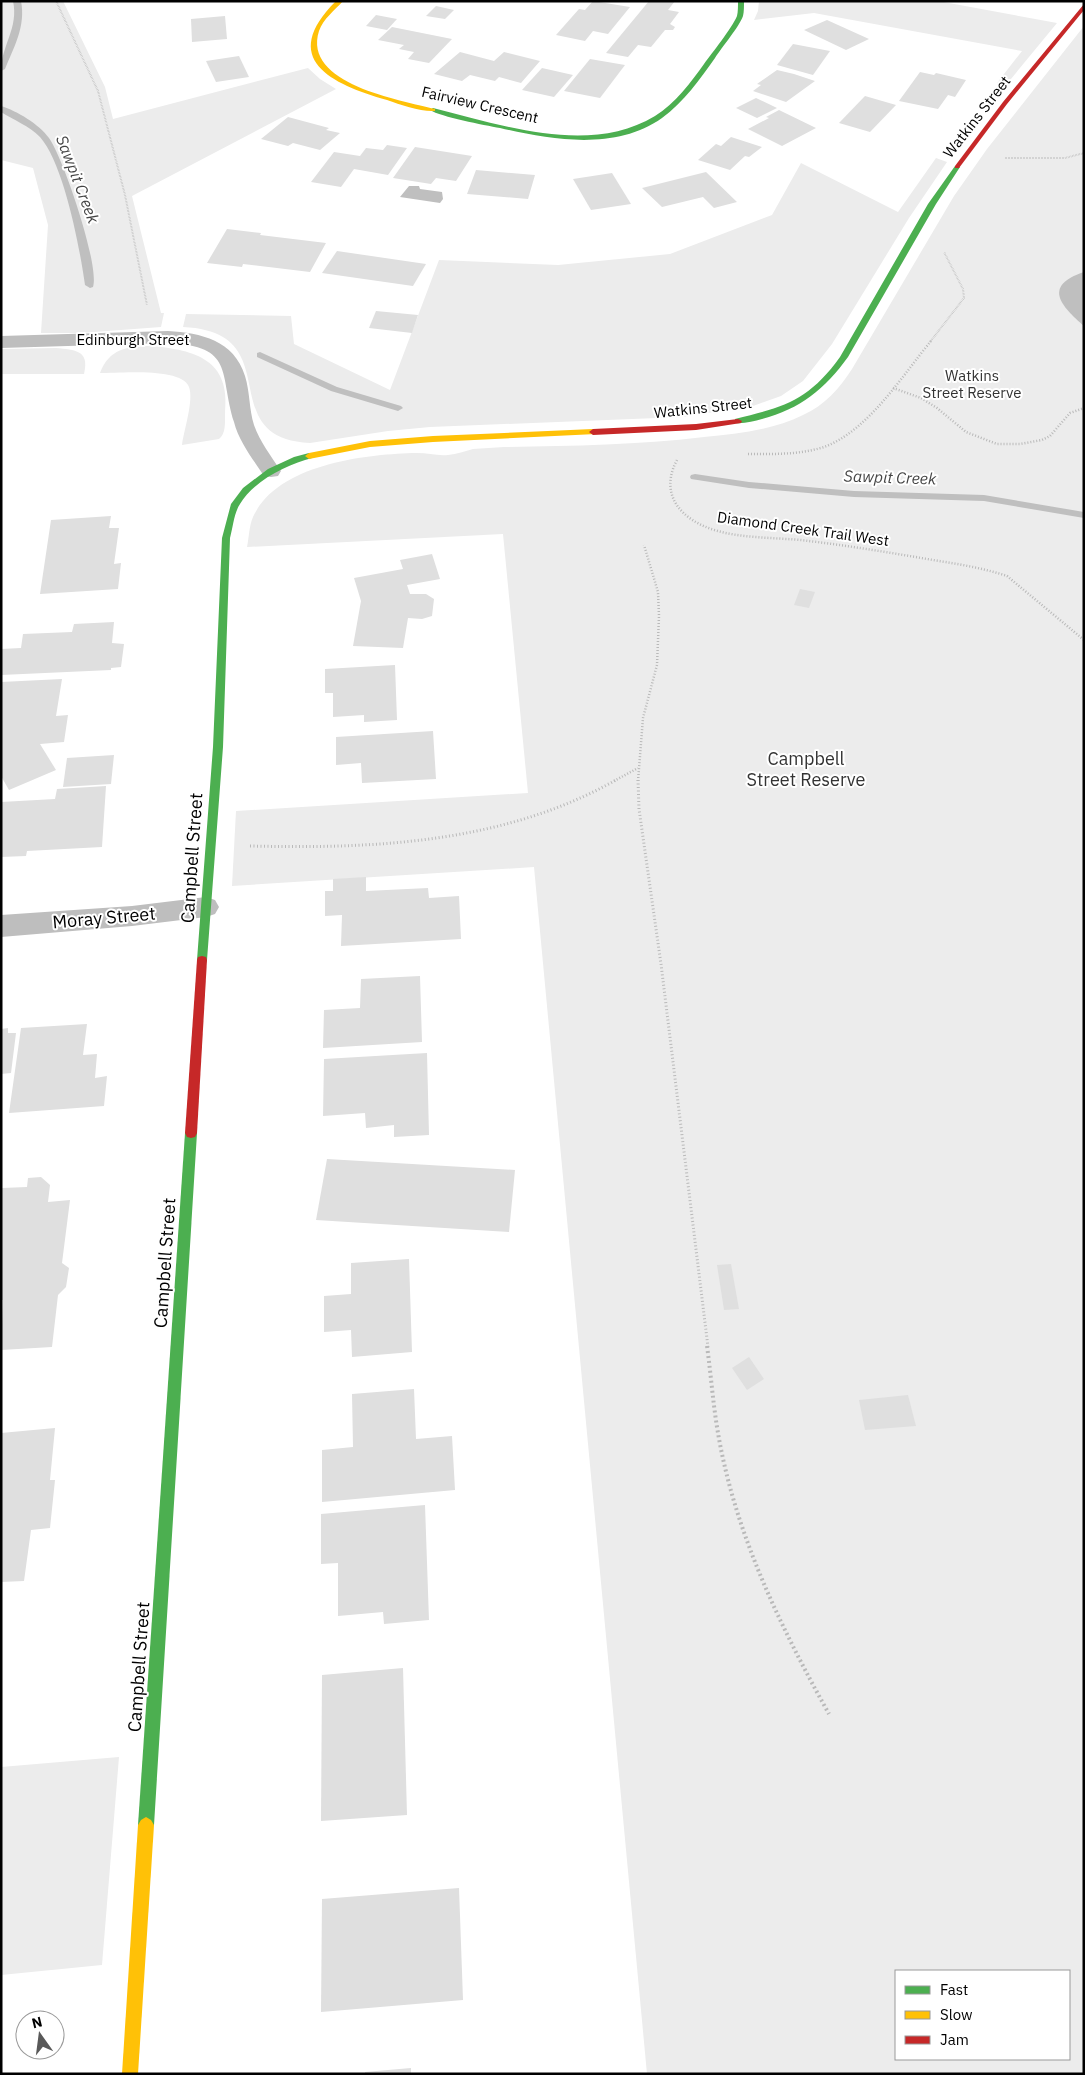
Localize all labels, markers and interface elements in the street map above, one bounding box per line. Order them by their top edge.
street label: Watkins Street [939,72,1014,161]
street label: Fairview Crescent [420,82,540,127]
water label: Sawpit Creek [52,132,104,226]
street label: Edinburgh Street [76,330,190,349]
park label: Watkins Street Reserve [923,366,1022,402]
street label: Watkins Street [653,393,753,422]
water label: Sawpit Creek [843,465,937,489]
street label: Diamond Creek Trail West [716,507,890,550]
park label: Campbell Street Reserve [747,747,866,791]
street label: Campbell Street [175,792,208,924]
street label: Moray Street [51,902,156,933]
street label: Campbell Street [148,1197,181,1329]
street label: Campbell Street [122,1601,155,1733]
legend [895,1970,1070,2060]
text: Fast [940,1980,968,1999]
text: Slow [940,2005,973,2024]
north arrow [15,2010,65,2060]
text: N [30,2012,44,2032]
text: Jam [940,2030,969,2049]

